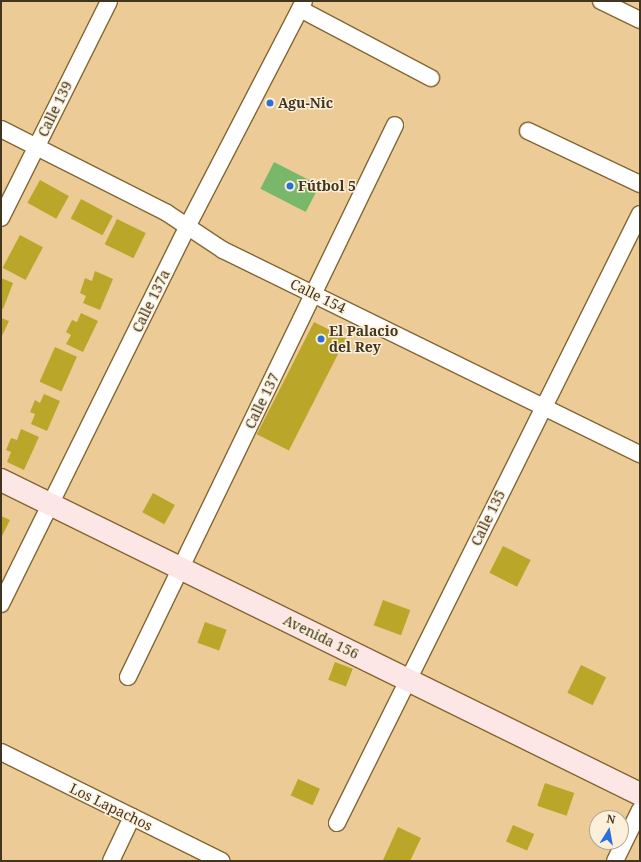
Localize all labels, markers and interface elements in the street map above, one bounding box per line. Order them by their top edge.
street label: Calle 139 [34,78,76,140]
place label: Agu-Nic [278,95,333,111]
marker: Agu-Nic [265,98,275,108]
place label: Fútbol 5 [298,178,356,194]
marker: Fútbol 5 [285,181,295,191]
street label: Calle 137a [129,267,173,335]
street label: Calle 154 [287,275,349,317]
place label: El Palacio del Rey [329,323,398,356]
marker: El Palacio del Rey [316,334,326,344]
street label: Calle 137 [241,370,283,432]
street label: Calle 135 [467,487,509,549]
street label: Avenida 156 [281,612,361,662]
street label: Los Lapachos [67,780,155,834]
north arrow [589,810,629,850]
text: N [605,811,617,827]

